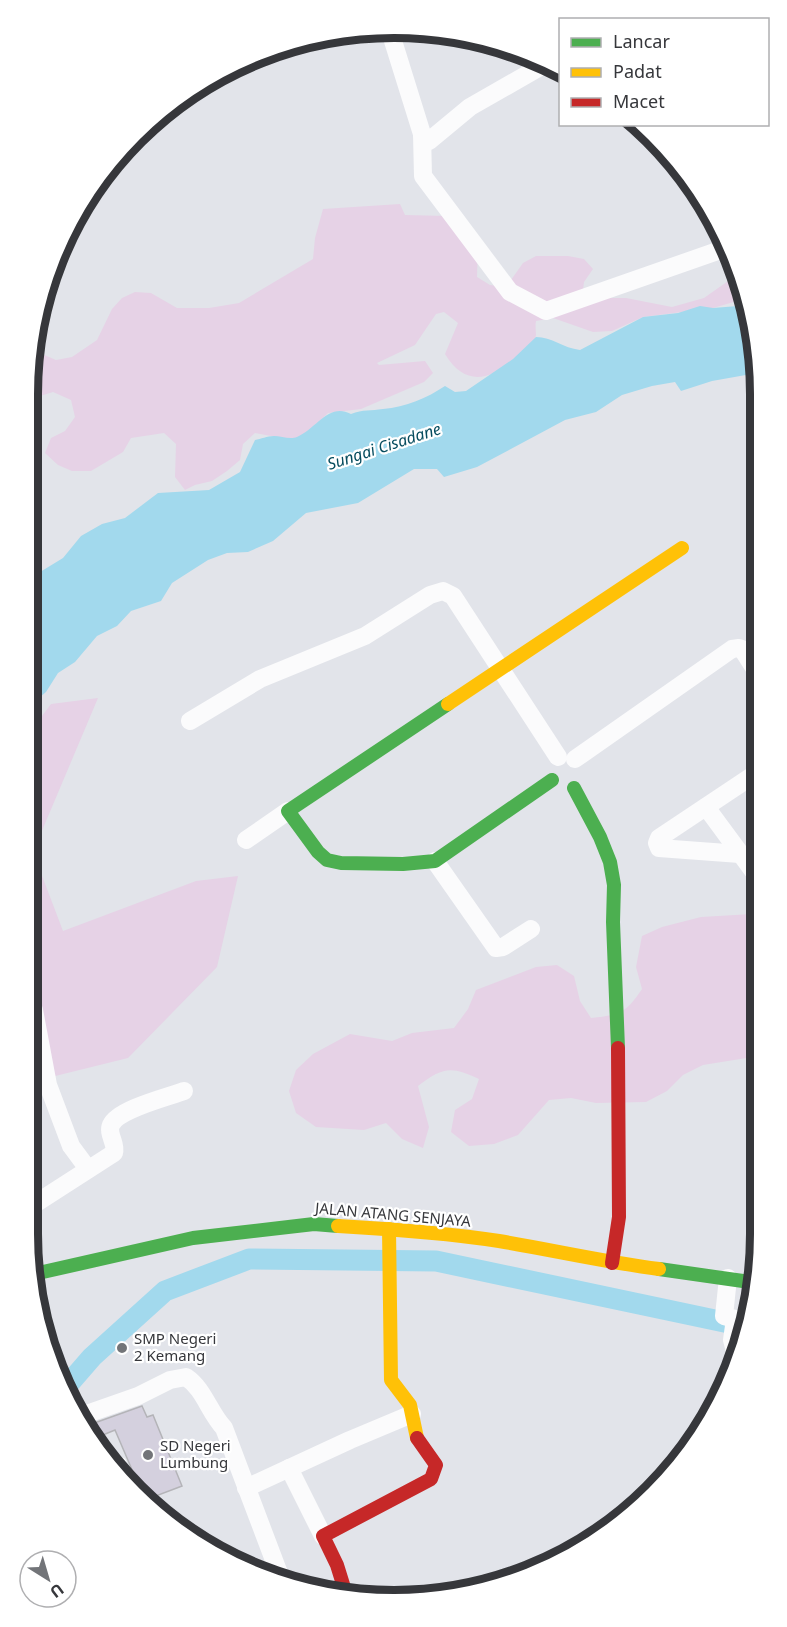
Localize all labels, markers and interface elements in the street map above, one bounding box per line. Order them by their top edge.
legend [559,18,769,126]
text: Lancar [613,29,670,53]
text: Padat [613,59,662,83]
text: Macet [613,89,665,113]
water label: Sungai Cisadane [324,417,444,475]
street label: JALAN ATANG SENJAYA [313,1197,472,1231]
place label: SMP Negeri 2 Kemang [134,1328,216,1365]
marker: SMP Negeri 2 Kemang [115,1341,129,1355]
place label: SD Negeri Lumbung [160,1435,231,1472]
marker: SD Negeri Lumbung [141,1448,155,1462]
north arrow [18,1549,78,1609]
text: U [46,1579,68,1603]

